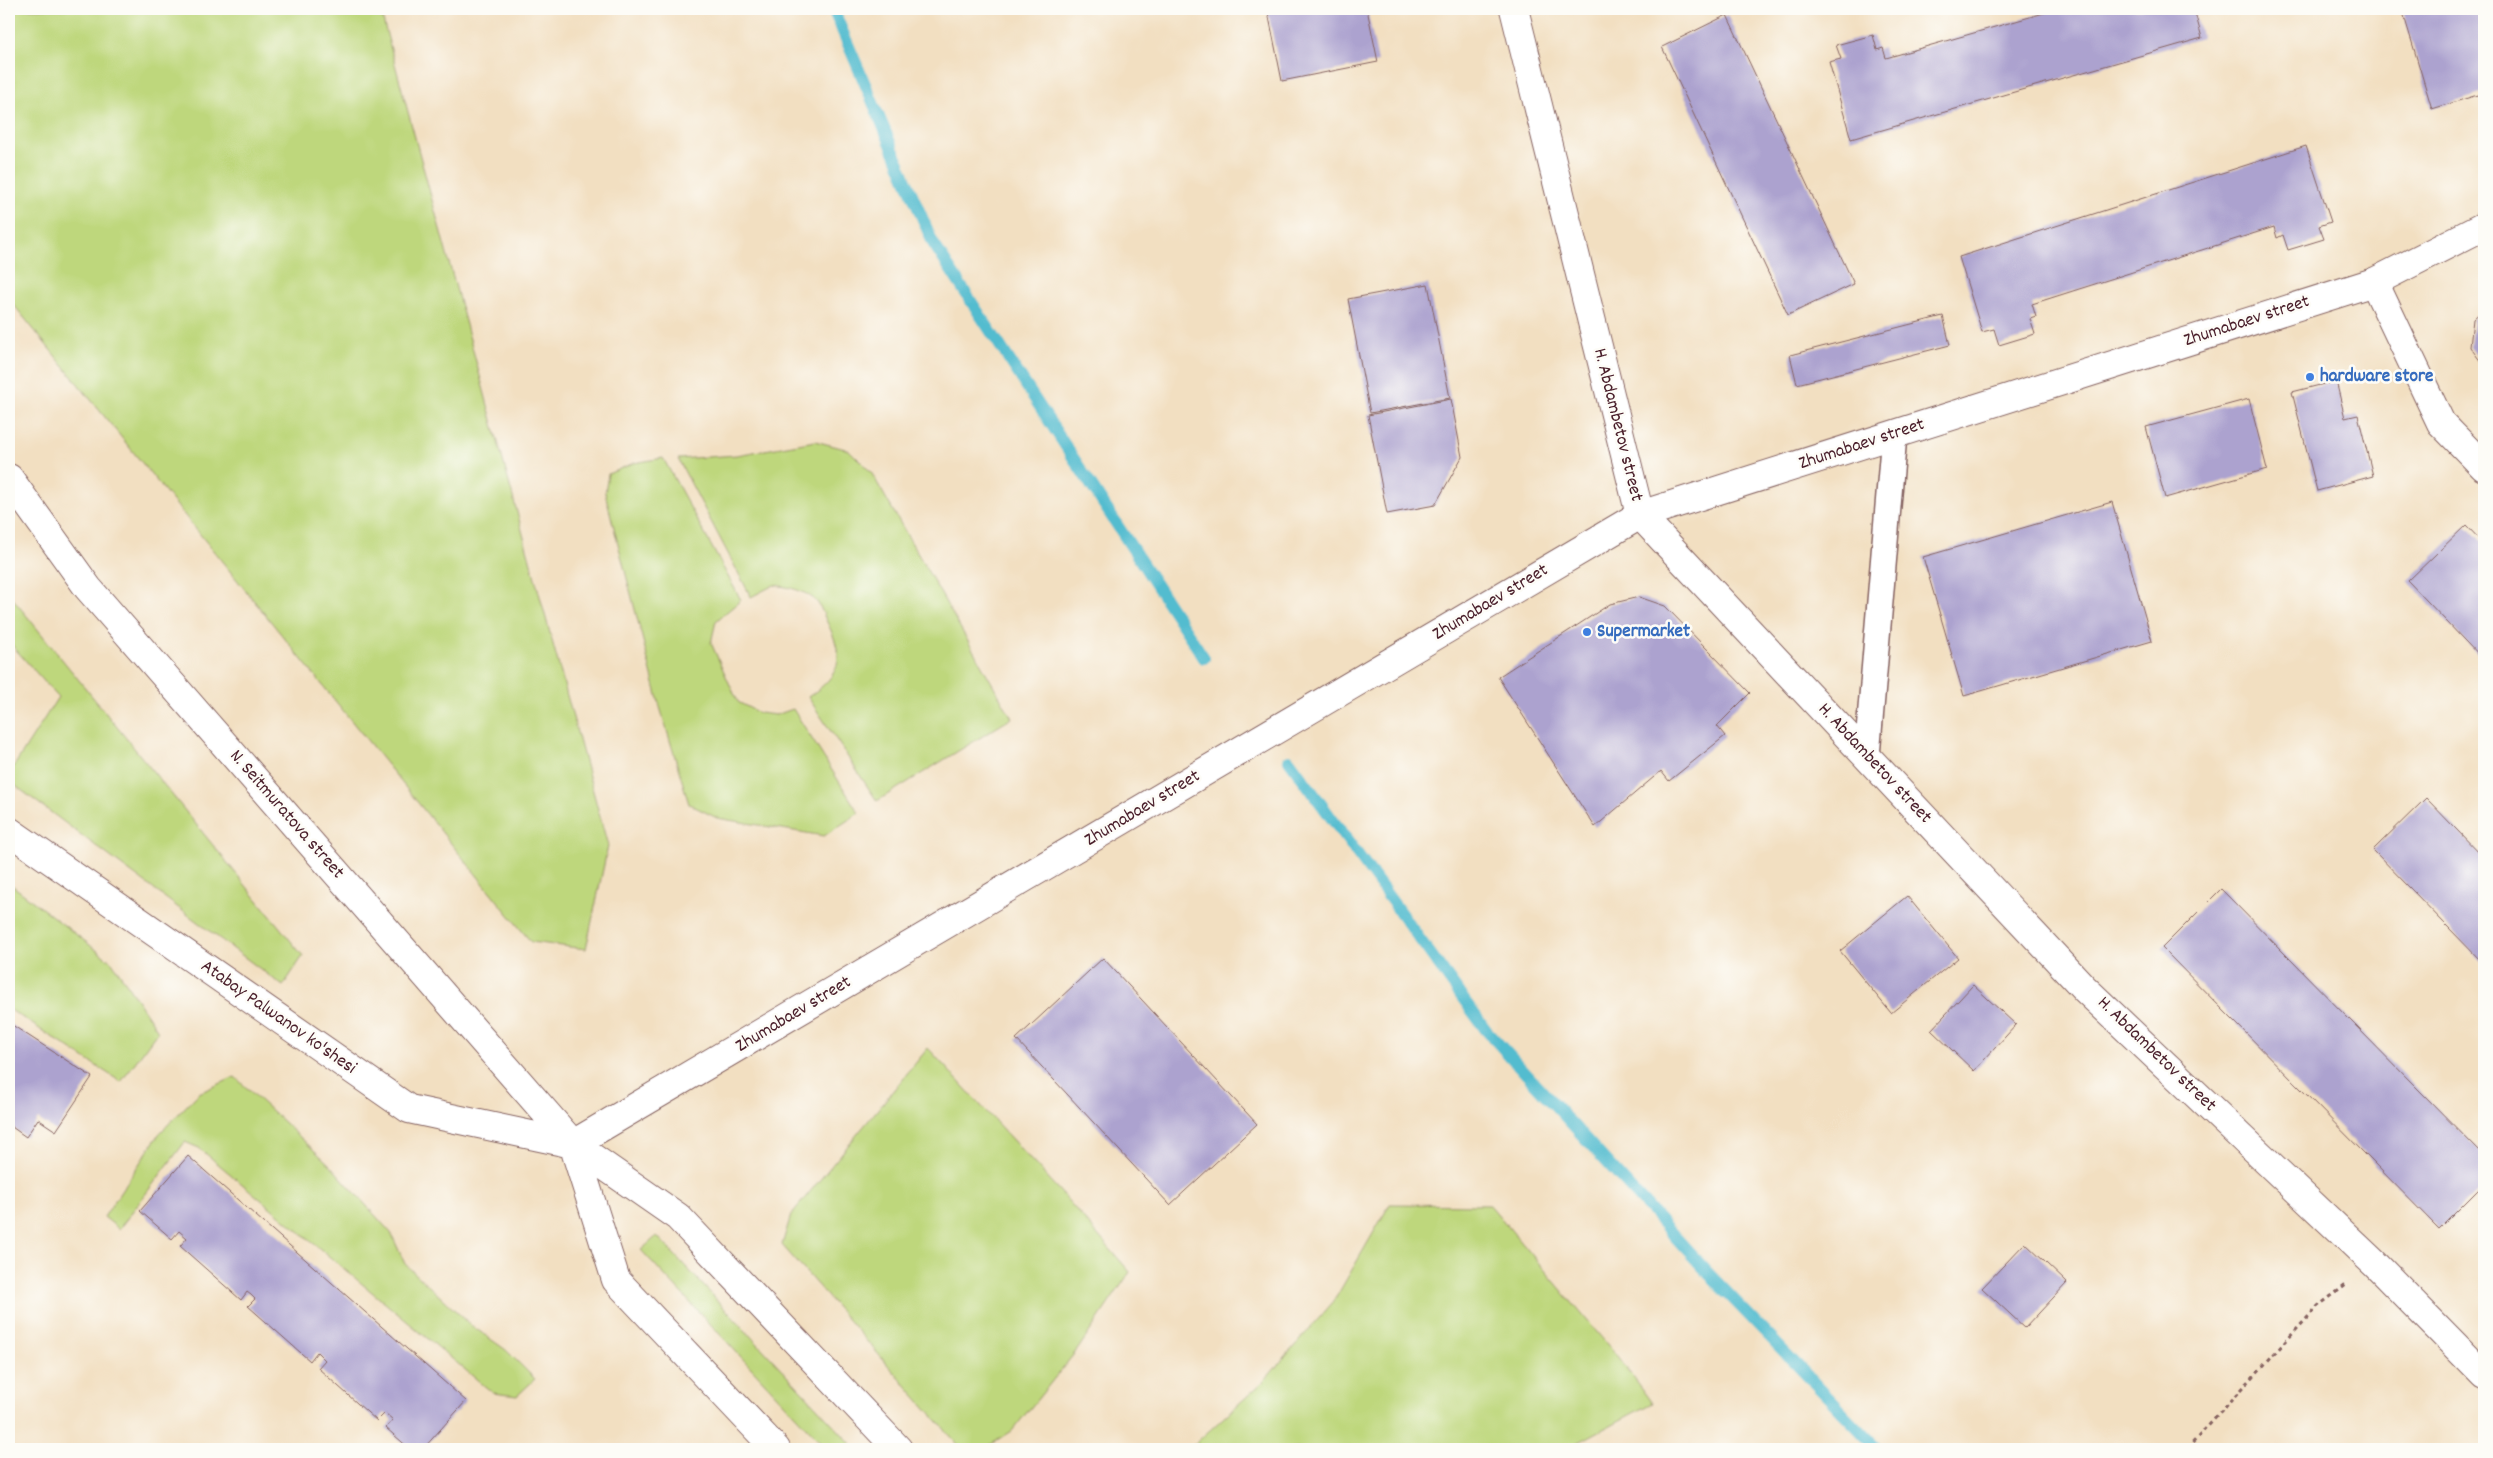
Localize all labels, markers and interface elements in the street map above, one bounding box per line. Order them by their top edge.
street label: Zhumabaev street [2181,289,2313,355]
street label: H. Abdambetov street [1585,346,1649,504]
place label: hardware store [2320,364,2433,391]
marker: hardware store [2304,371,2316,383]
street label: Zhumabaev street [1796,412,1928,478]
street label: Zhumabaev street [1428,558,1554,648]
place label: Supermarket [1597,619,1690,646]
marker: Supermarket [1581,626,1593,638]
street label: H. Abdambetov street [1811,697,1937,831]
street label: N. Seitmuratova street [222,744,350,886]
street label: Zhumabaev street [1080,764,1206,854]
street label: Atabay Palwanov ko'shesi [195,954,362,1082]
street label: Zhumabaev street [731,970,857,1060]
street label: H. Abdambetov street [2090,991,2222,1119]

